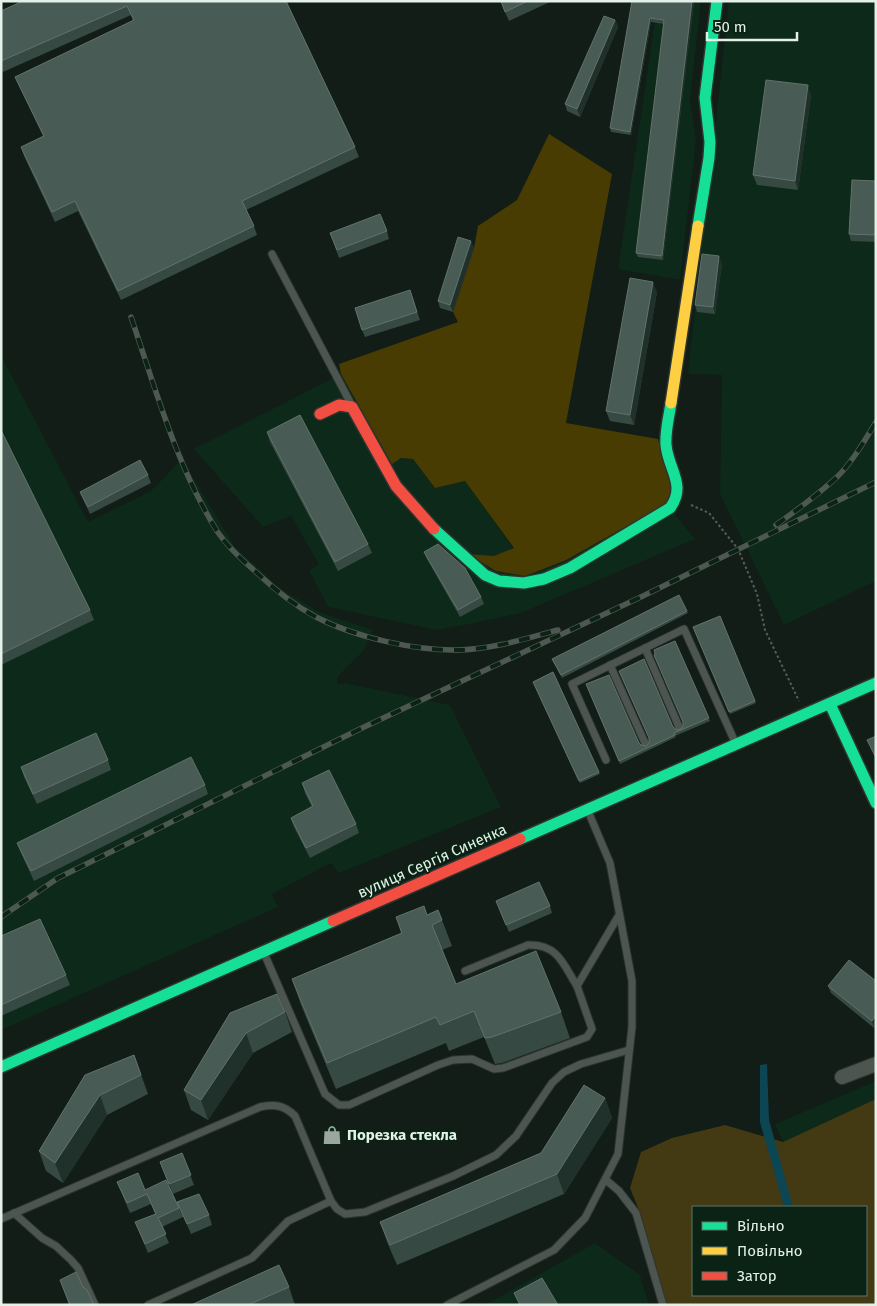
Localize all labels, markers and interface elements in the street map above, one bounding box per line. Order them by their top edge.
scale bar [707,10,797,42]
text: 50 m [714,18,747,36]
street label: вулиця Сергія Синенка [355,820,509,902]
shop icon: Порезка стекла [321,1124,343,1146]
place label: Порезка стекла [347,1126,457,1144]
legend [692,1206,867,1296]
text: Вільно [737,1217,784,1235]
text: Повільно [737,1242,803,1260]
text: Затор [737,1267,777,1285]

